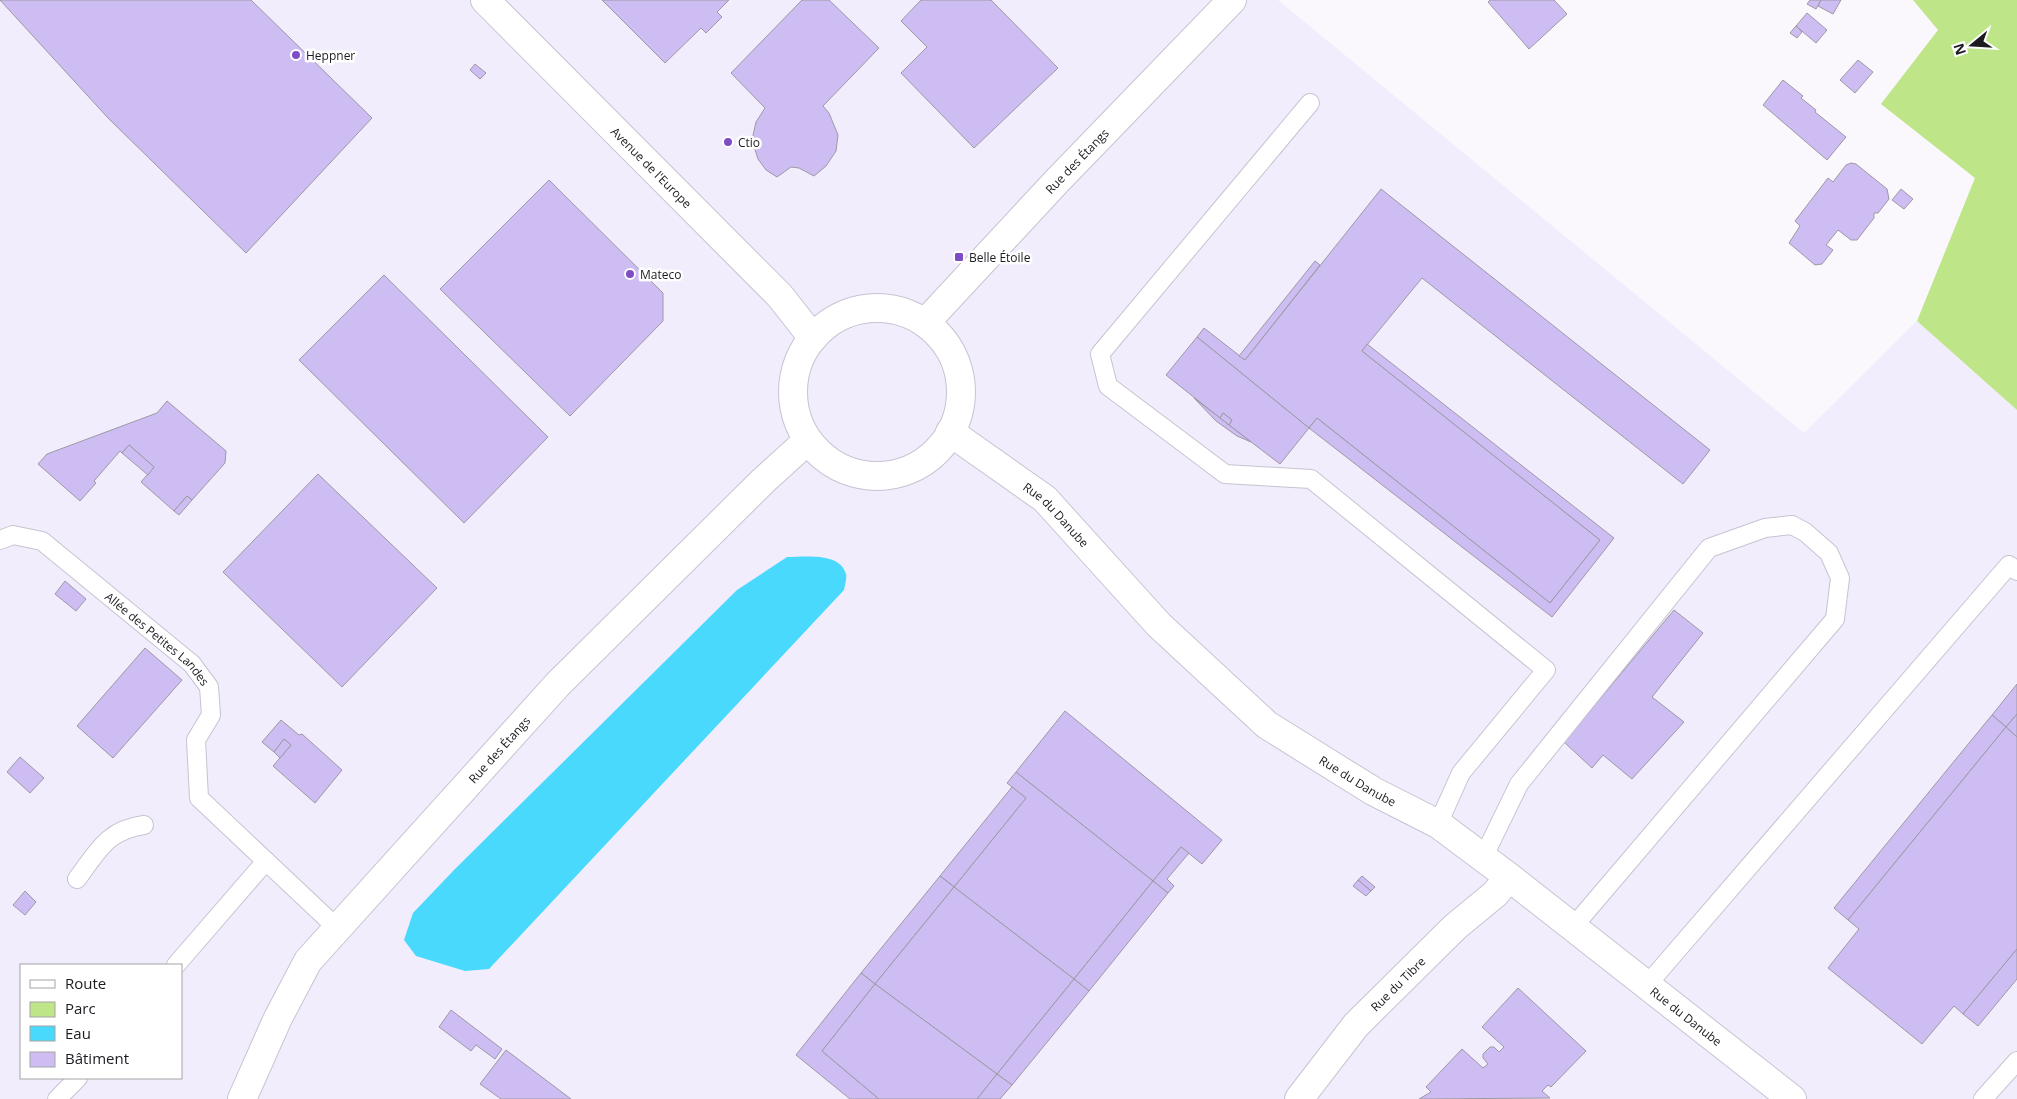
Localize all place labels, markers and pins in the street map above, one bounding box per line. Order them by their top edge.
place label: Heppner [306,47,355,64]
marker: Heppner [290,49,302,61]
place label: Ctio [738,134,760,151]
marker: Ctio [722,136,734,148]
place label: Belle Étoile [969,249,1031,266]
marker: Belle Étoile [953,251,965,263]
place label: Mateco [640,266,681,283]
marker: Mateco [624,268,636,280]

